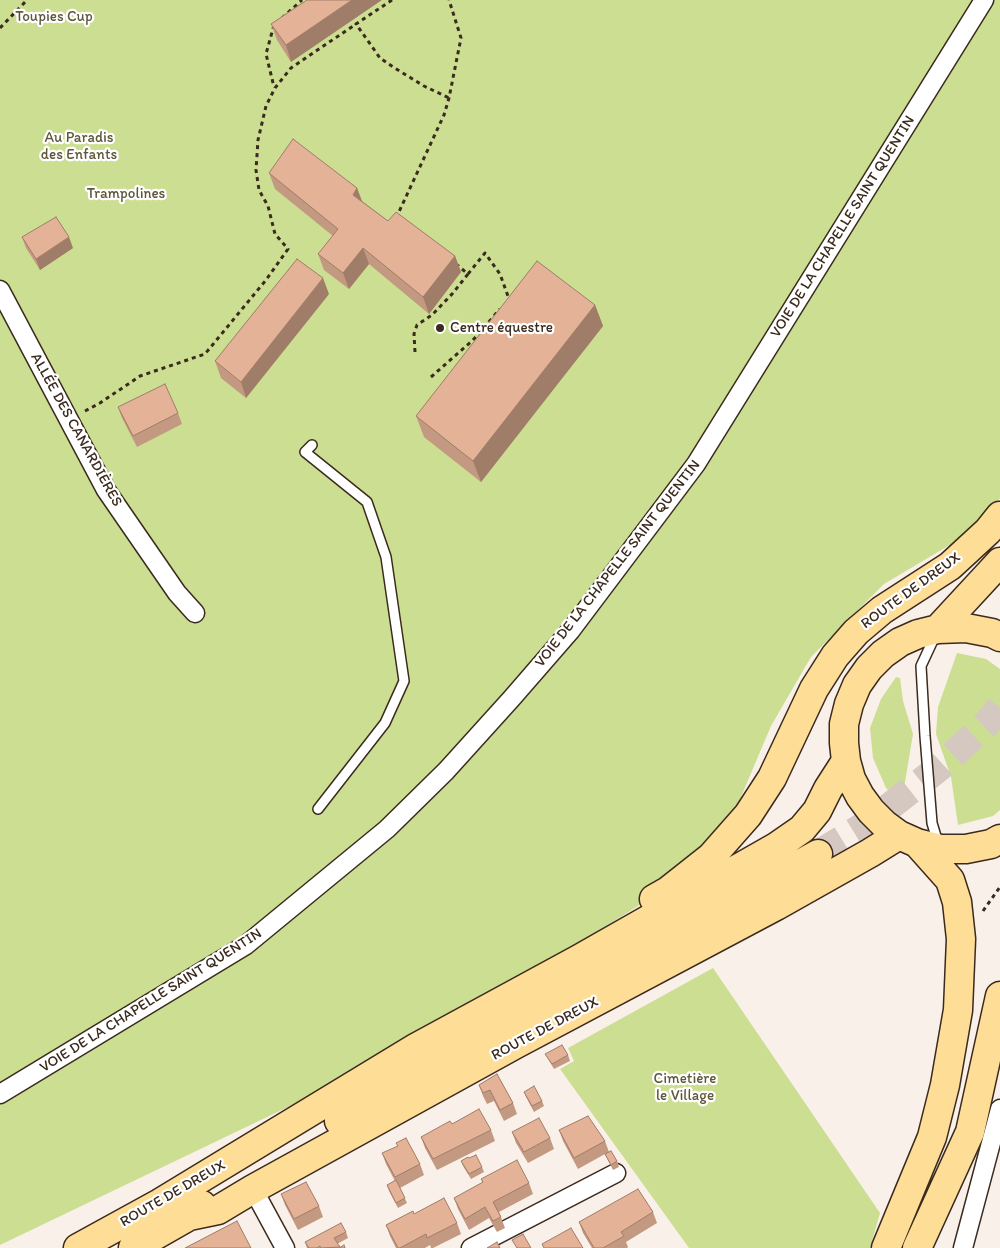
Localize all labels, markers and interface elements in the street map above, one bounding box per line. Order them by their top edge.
park label: Toupies Cup [15,8,93,26]
street label: VOIE DE LA CHAPELLE SAINT QUENTIN [767,113,919,341]
park label: Au Paradis des Enfants [41,129,117,164]
park label: Trampolines [87,185,165,203]
place label: Centre équestre [450,319,553,337]
marker: Centre équestre [434,322,446,334]
street label: ALLÉE DES CANARDIÈRES [26,350,126,510]
street label: VOIE DE LA CHAPELLE SAINT QUENTIN [531,457,705,671]
street label: ROUTE DE DREUX [858,549,964,633]
street label: VOIE DE LA CHAPELLE SAINT QUENTIN [37,925,265,1077]
street label: ROUTE DE DREUX [488,993,602,1065]
park label: Cimetière le Village [654,1070,716,1105]
street label: ROUTE DE DREUX [117,1157,229,1231]

